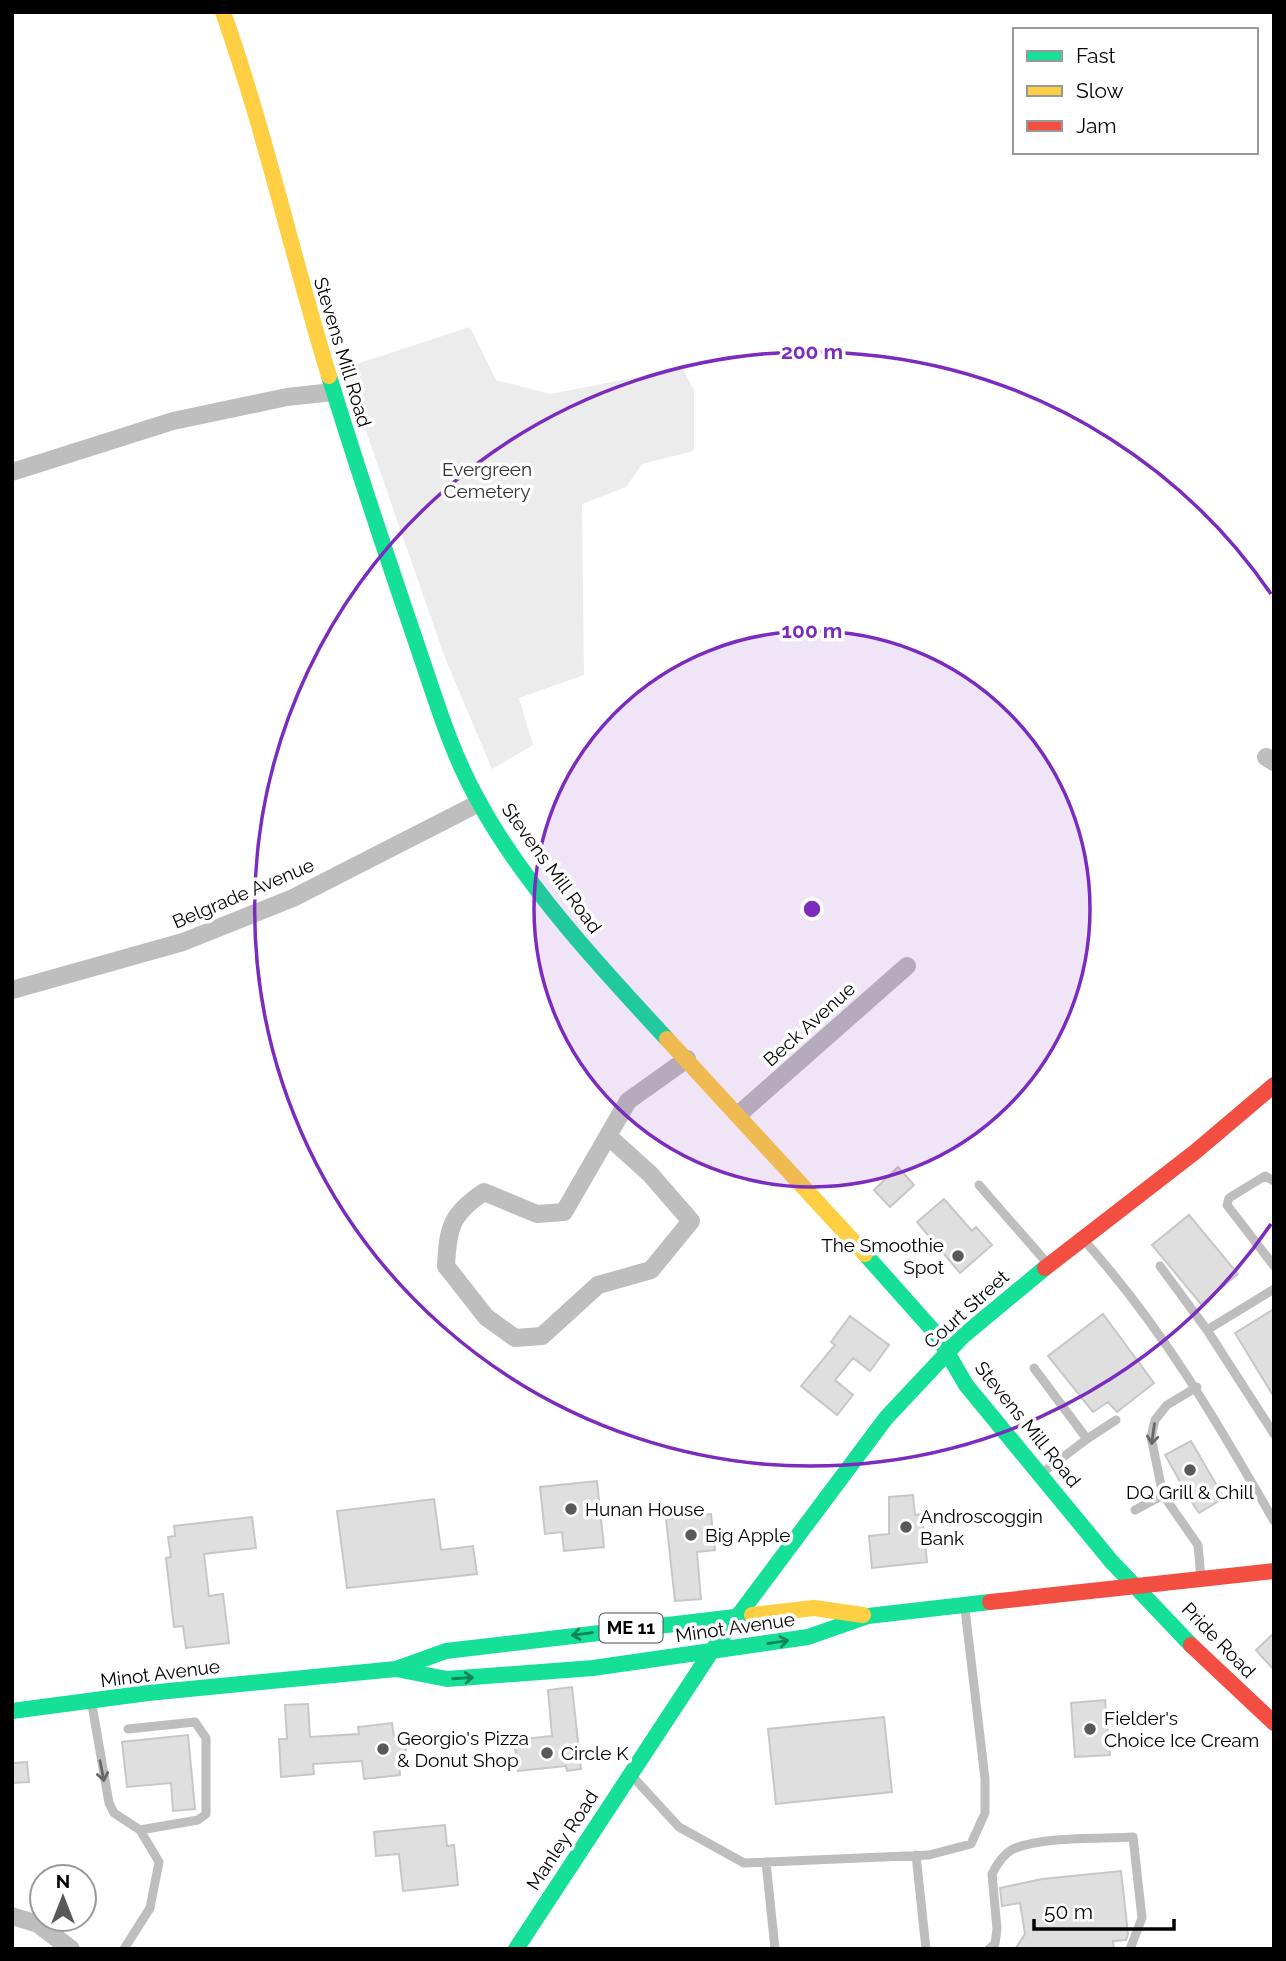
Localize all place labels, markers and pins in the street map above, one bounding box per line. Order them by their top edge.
centre of rings [800,897,824,921]
place label: The Smoothie Spot [821,1234,945,1278]
marker: The Smoothie Spot [950,1248,966,1264]
marker: DQ Grill & Chill [1182,1462,1198,1478]
place label: DQ Grill & Chill [1126,1481,1255,1503]
place label: Hunan House [585,1498,704,1520]
marker: Hunan House [563,1501,579,1517]
place label: Androscoggin Bank [920,1505,1043,1549]
marker: Androscoggin Bank [898,1519,914,1535]
place label: Big Apple [705,1524,790,1546]
marker: Big Apple [683,1527,699,1543]
place label: Fielder's Choice Ice Cream [1104,1707,1259,1751]
marker: Fielder's Choice Ice Cream [1082,1721,1098,1737]
place label: Georgio's Pizza & Donut Shop [397,1727,529,1771]
marker: Georgio's Pizza & Donut Shop [375,1741,391,1757]
place label: Circle K [561,1742,629,1764]
marker: Circle K [539,1745,555,1761]

